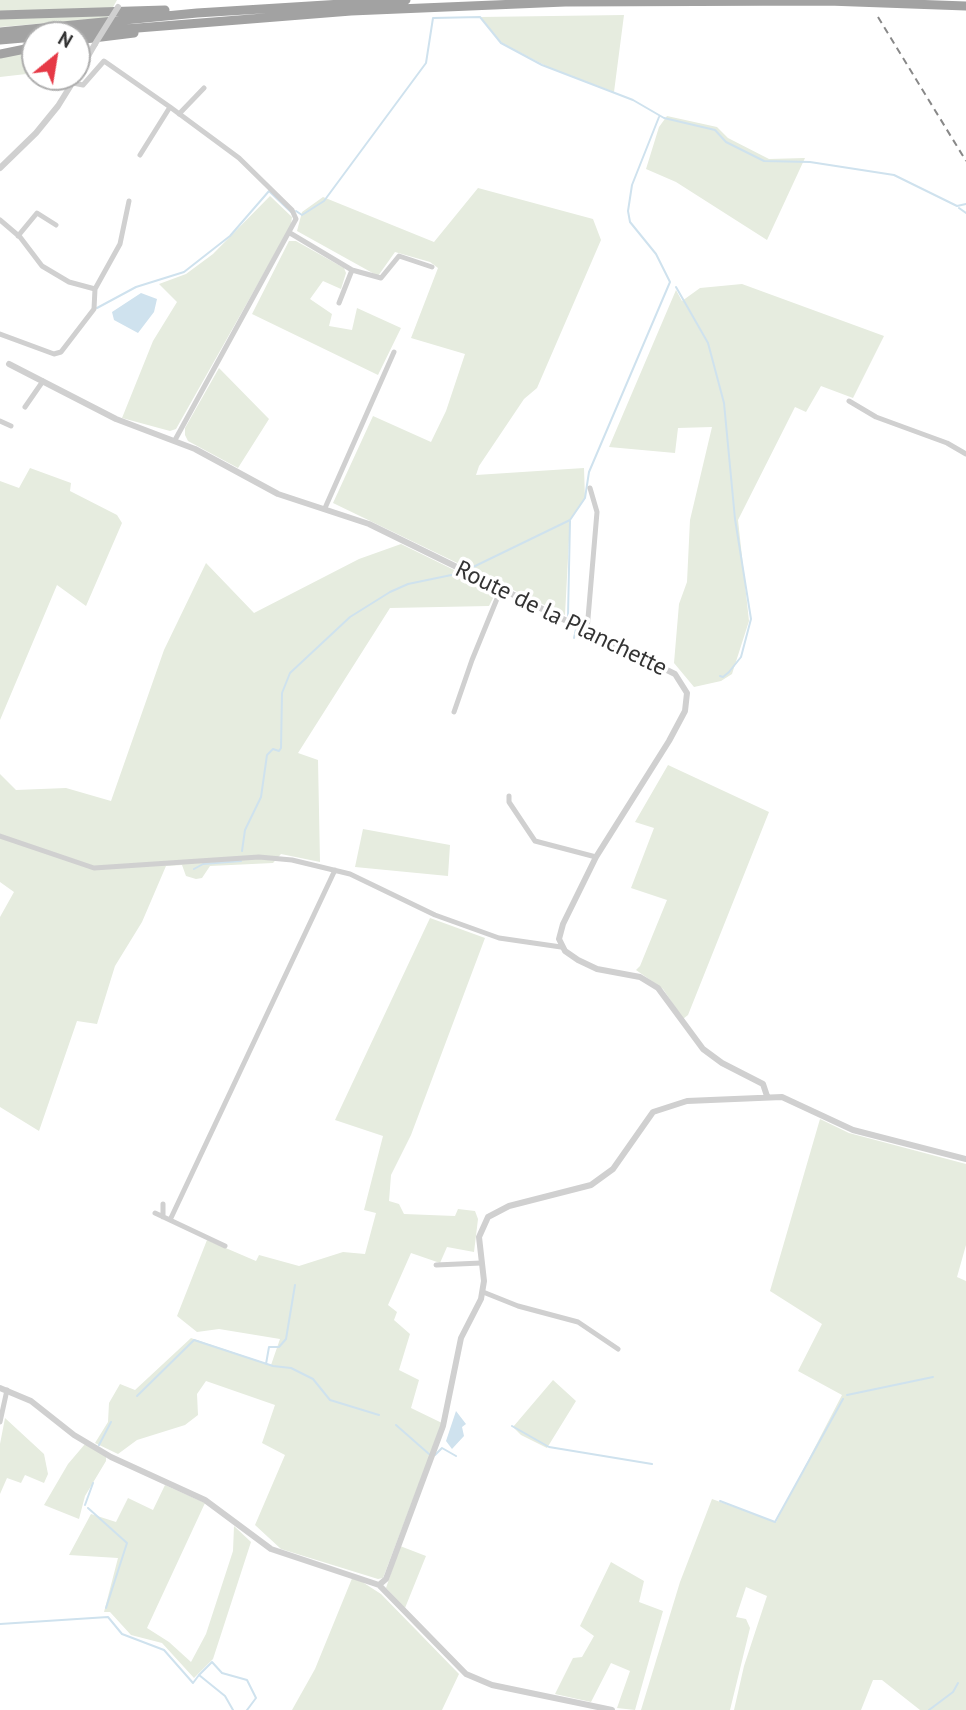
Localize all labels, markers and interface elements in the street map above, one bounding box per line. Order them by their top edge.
north arrow [21,21,91,91]
text: N [54,26,77,53]
street label: Route de la Planchette [450,555,672,683]

